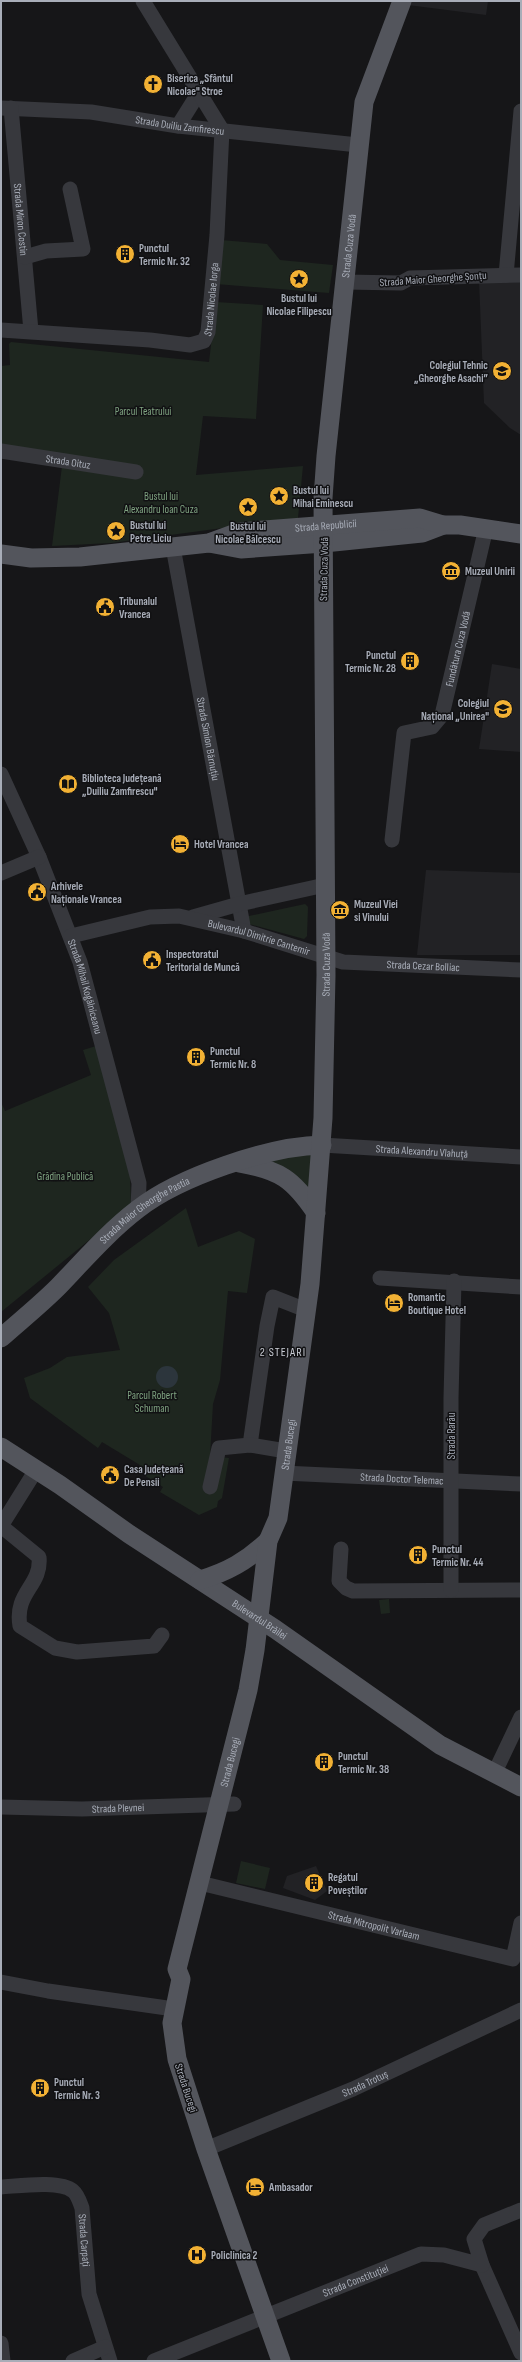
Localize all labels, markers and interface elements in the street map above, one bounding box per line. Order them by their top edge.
place label: Biserica „Sfântul Nicolae" Stroe [167,72,233,98]
church icon: Biserica „Sfântul Nicolae" Stroe [142,73,164,95]
street label: Strada Duiliu Zamfirescu [134,113,225,137]
street label: Strada Miron Costin [11,183,31,256]
street label: Strada Cuza Vodă [339,213,358,278]
place label: Punctul Termic Nr. 32 [139,242,190,268]
building icon: Punctul Termic Nr. 32 [114,243,136,265]
street label: Strada Nicolae Iorga [201,262,221,338]
place icon: Bustul lui Nicolae Filipescu [288,268,310,290]
street label: Strada Maior Gheorghe Șonțu [379,269,487,289]
place label: Bustul lui Nicolae Filipescu [266,292,332,318]
place label: Colegiul Tehnic „Gheorghe Asachi” [414,359,488,385]
school or university icon: Colegiul Tehnic „Gheorghe Asachi” [491,360,513,382]
park label: Parcul Teatrului [115,405,171,418]
street label: Strada Oituz [45,452,92,471]
place label: Bustul lui Mihai Eminescu [293,484,353,510]
place icon: Bustul lui Mihai Eminescu [268,485,290,507]
park label: Bustul lui Alexandru Ioan Cuza [123,490,198,516]
place icon: Bustul lui Nicolae Bălcescu [237,496,259,518]
street label: Strada Republicii [294,516,357,534]
place label: Bustul lui Petre Liciu [130,519,171,545]
place icon: Bustul lui Petre Liciu [105,520,127,542]
place label: Bustul lui Nicolae Bălcescu [215,520,281,546]
street label: Strada Cuza Vodă [317,537,331,601]
museum icon: Muzeul Unirii [440,560,462,582]
place label: Muzeul Unirii [465,565,515,578]
place label: Tribunalul Vrancea [119,595,157,621]
public building icon: Tribunalul Vrancea [94,596,116,618]
street label: Fundătura Cuza Vodă [442,610,473,688]
place label: Punctul Termic Nr. 28 [345,649,396,675]
building icon: Punctul Termic Nr. 28 [399,650,421,672]
street label: Strada Simion Bărnuțiu [194,696,223,782]
place label: Colegiul Național „Unirea" [421,697,489,723]
school or university icon: Colegiul Național „Unirea" [492,698,514,720]
place label: Biblioteca Județeană „Duiliu Zamfirescu" [82,772,162,798]
library icon: Biblioteca Județeană „Duiliu Zamfirescu" [57,773,79,795]
hotel icon: Hotel Vrancea [169,833,191,855]
place label: Hotel Vrancea [194,838,249,851]
place label: Arhivele Naționale Vrancea [50,880,122,906]
public building icon: Arhivele Naționale Vrancea [26,881,48,903]
place label: Muzeul Viei si Vinului [354,898,398,924]
museum icon: Muzeul Viei si Vinului [329,899,351,921]
street label: Bulevardul Dimitrie Cantemir [207,916,312,958]
street label: Strada Cuza Vodă [319,933,333,997]
street label: Strada Mihail Kogălniceanu [65,937,106,1036]
place label: Inspectoratul Teritorial de Muncă [166,948,240,974]
public building icon: Inspectoratul Teritorial de Muncă [141,949,163,971]
street label: Strada Cezar Bolliac [386,957,460,974]
place label: Punctul Termic Nr. 8 [210,1045,256,1071]
building icon: Punctul Termic Nr. 8 [185,1046,207,1068]
street label: Strada Alexandru Vlahuță [375,1142,468,1160]
park label: Grădina Publică [37,1170,93,1183]
street label: Strada Maior Gheorghe Pastia [97,1174,191,1246]
place label: Romantic Boutique Hotel [408,1291,466,1317]
hotel icon: Romantic Boutique Hotel [383,1292,405,1314]
district label: 2 STEJARI [260,1345,306,1360]
park label: Parcul Robert Schuman [127,1389,177,1415]
street label: Strada Rarău [445,1412,458,1459]
street label: Strada Bucegi [278,1419,298,1470]
place label: Casa Județeană De Pensii [124,1463,184,1489]
public building icon: Casa Județeană De Pensii [99,1464,121,1486]
street label: Strada Doctor Telemac [360,1470,444,1487]
place label: Punctul Termic Nr. 44 [432,1543,483,1569]
building icon: Punctul Termic Nr. 44 [407,1544,429,1566]
street label: Bulevardul Brăilei [230,1597,290,1642]
street label: Strada Bucegi [217,1736,242,1788]
place label: Punctul Termic Nr. 38 [338,1750,389,1776]
building icon: Punctul Termic Nr. 38 [313,1751,335,1773]
street label: Strada Plevnei [92,1800,144,1815]
place label: Regatul Poveștilor [328,1871,368,1897]
building icon: Regatul Poveștilor [303,1872,325,1894]
street label: Strada Mitropolit Varlaam [327,1908,421,1943]
street label: Strada Bucegi [172,2062,200,2114]
street label: Strada Trotuș [340,2067,390,2099]
place label: Punctul Termic Nr. 3 [54,2076,100,2102]
building icon: Punctul Termic Nr. 3 [29,2077,51,2099]
hotel icon: Ambasador [244,2176,266,2198]
place label: Ambasador [268,2181,313,2194]
street label: Strada Carpați [76,2213,93,2267]
hospital icon: Policlinica 2 [186,2244,208,2266]
place label: Policlinica 2 [211,2249,258,2262]
street label: Strada Constituției [321,2261,390,2299]

